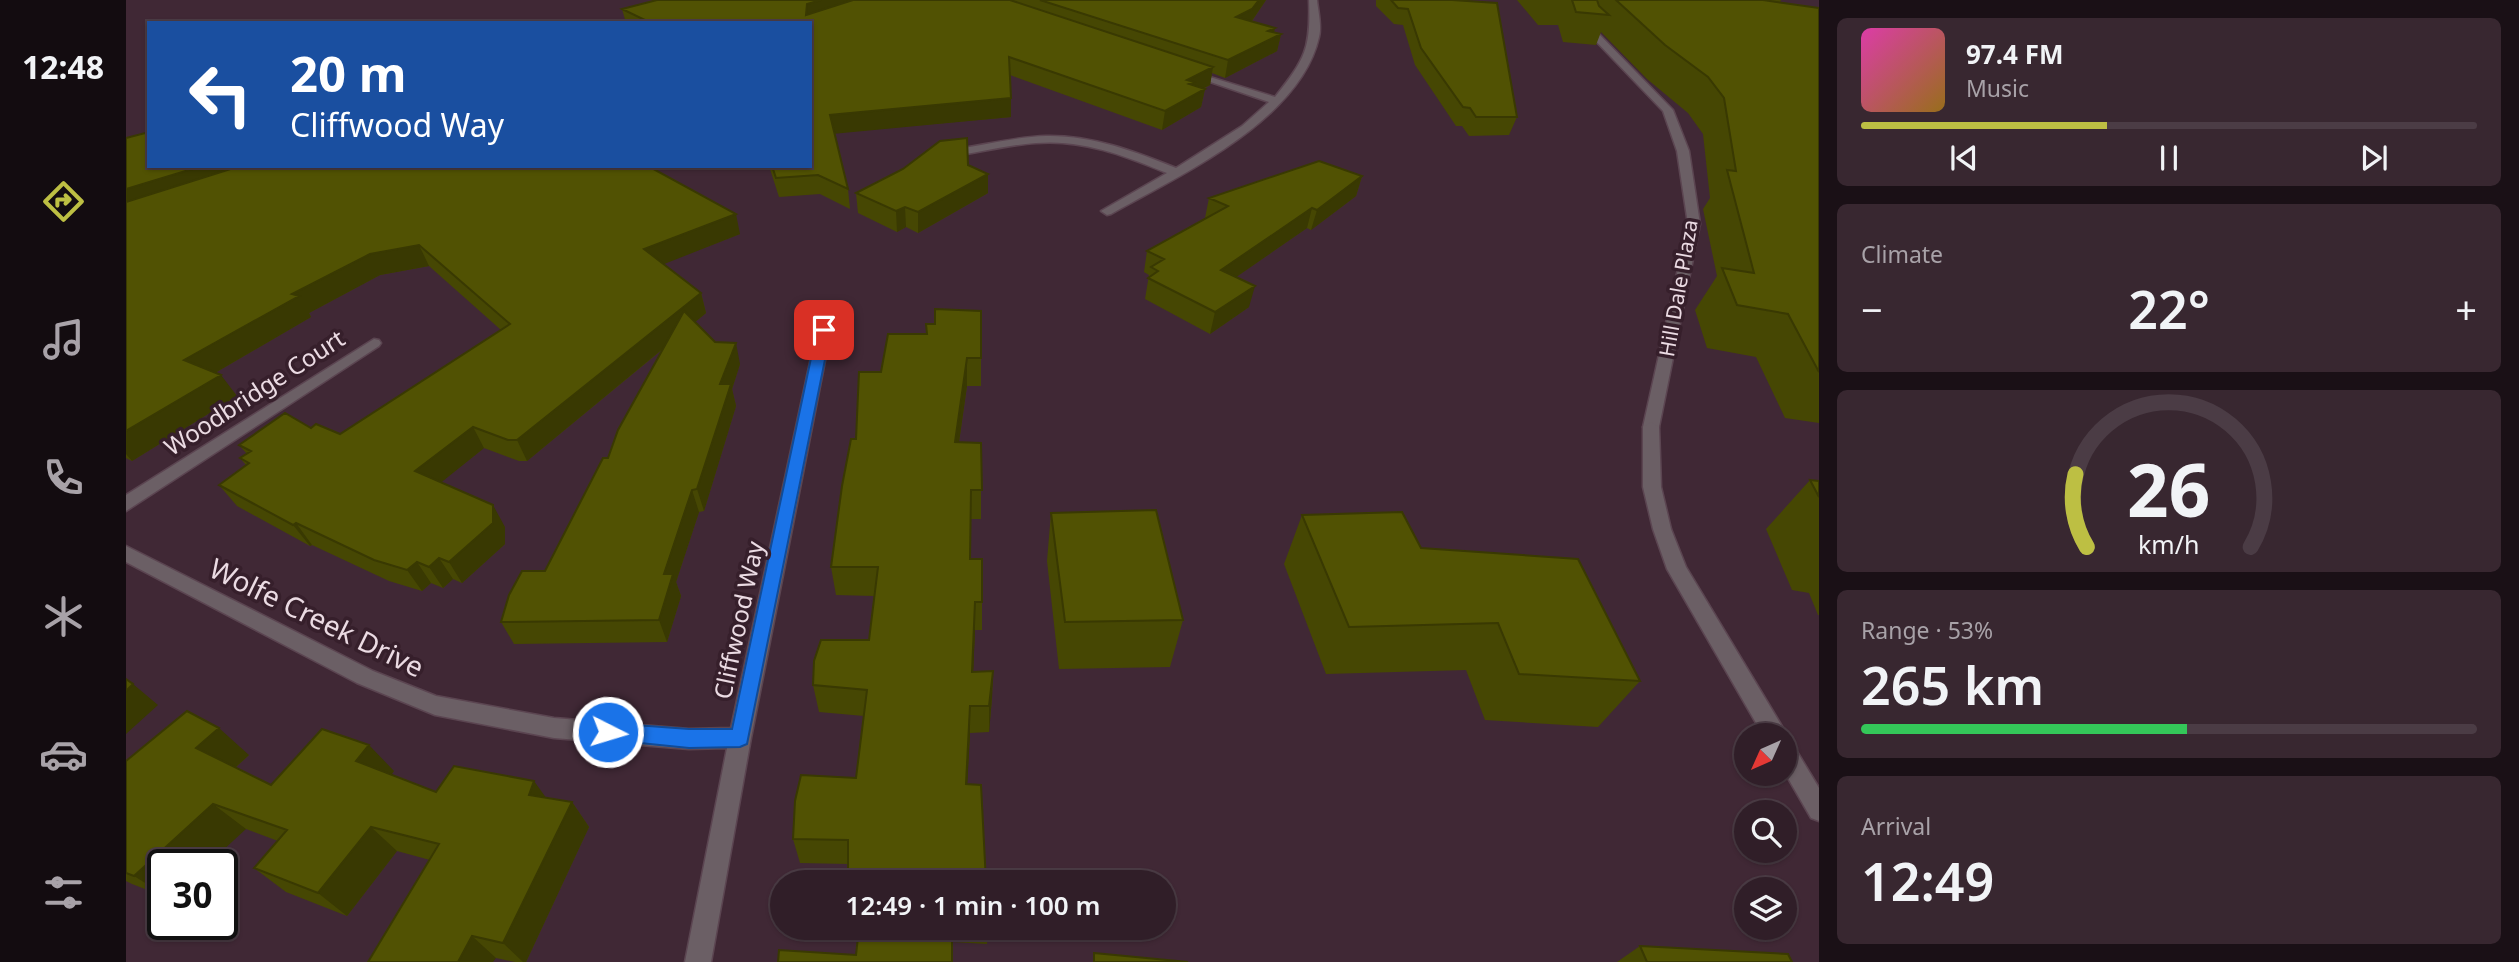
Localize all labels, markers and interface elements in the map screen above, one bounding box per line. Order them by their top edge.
text: 97.4 FM [1966,36,2063,72]
text: 20 m [290,40,407,106]
text: 12:48 [22,45,104,88]
icon: left [175,49,266,140]
text: Music [1966,72,2029,104]
text: Cliffwood Way [290,103,504,146]
icon: previous [1945,139,1983,177]
icon: pause [2150,139,2188,177]
icon: next [2355,139,2393,177]
icon: directions [39,177,88,226]
street label: Hill Dale Plaza [1652,217,1704,359]
text: Climate [1861,238,1943,270]
text: 22° [2128,273,2210,344]
text: − [1861,283,1883,335]
text: + [2455,283,2477,335]
pin [794,300,854,360]
icon: arrive [805,311,843,349]
icon: music [39,315,88,364]
street label: Woodbridge Court [157,321,351,463]
text: 26 [2127,439,2211,538]
icon: phone [39,453,88,502]
text: km/h [2138,527,2200,561]
street label: Cliffwood Way [705,537,771,702]
street label: Wolfe Creek Drive [203,549,431,685]
icon: climate [39,592,88,641]
text: Range · 53% [1861,614,1993,646]
text: 265 km [1861,649,2044,720]
position arrow [571,695,645,769]
north arrow [1734,723,1797,786]
map controls [1734,723,1797,940]
icon: car [39,730,88,779]
button: search [1734,800,1797,863]
text: Arrival [1861,810,1931,842]
text: 12:49 [1861,845,1994,916]
speed limit sign: 30 [147,849,238,940]
icon: filters [39,868,88,917]
button: layers [1734,877,1797,940]
text: 12:49 · 1 min · 100 m [846,887,1100,923]

